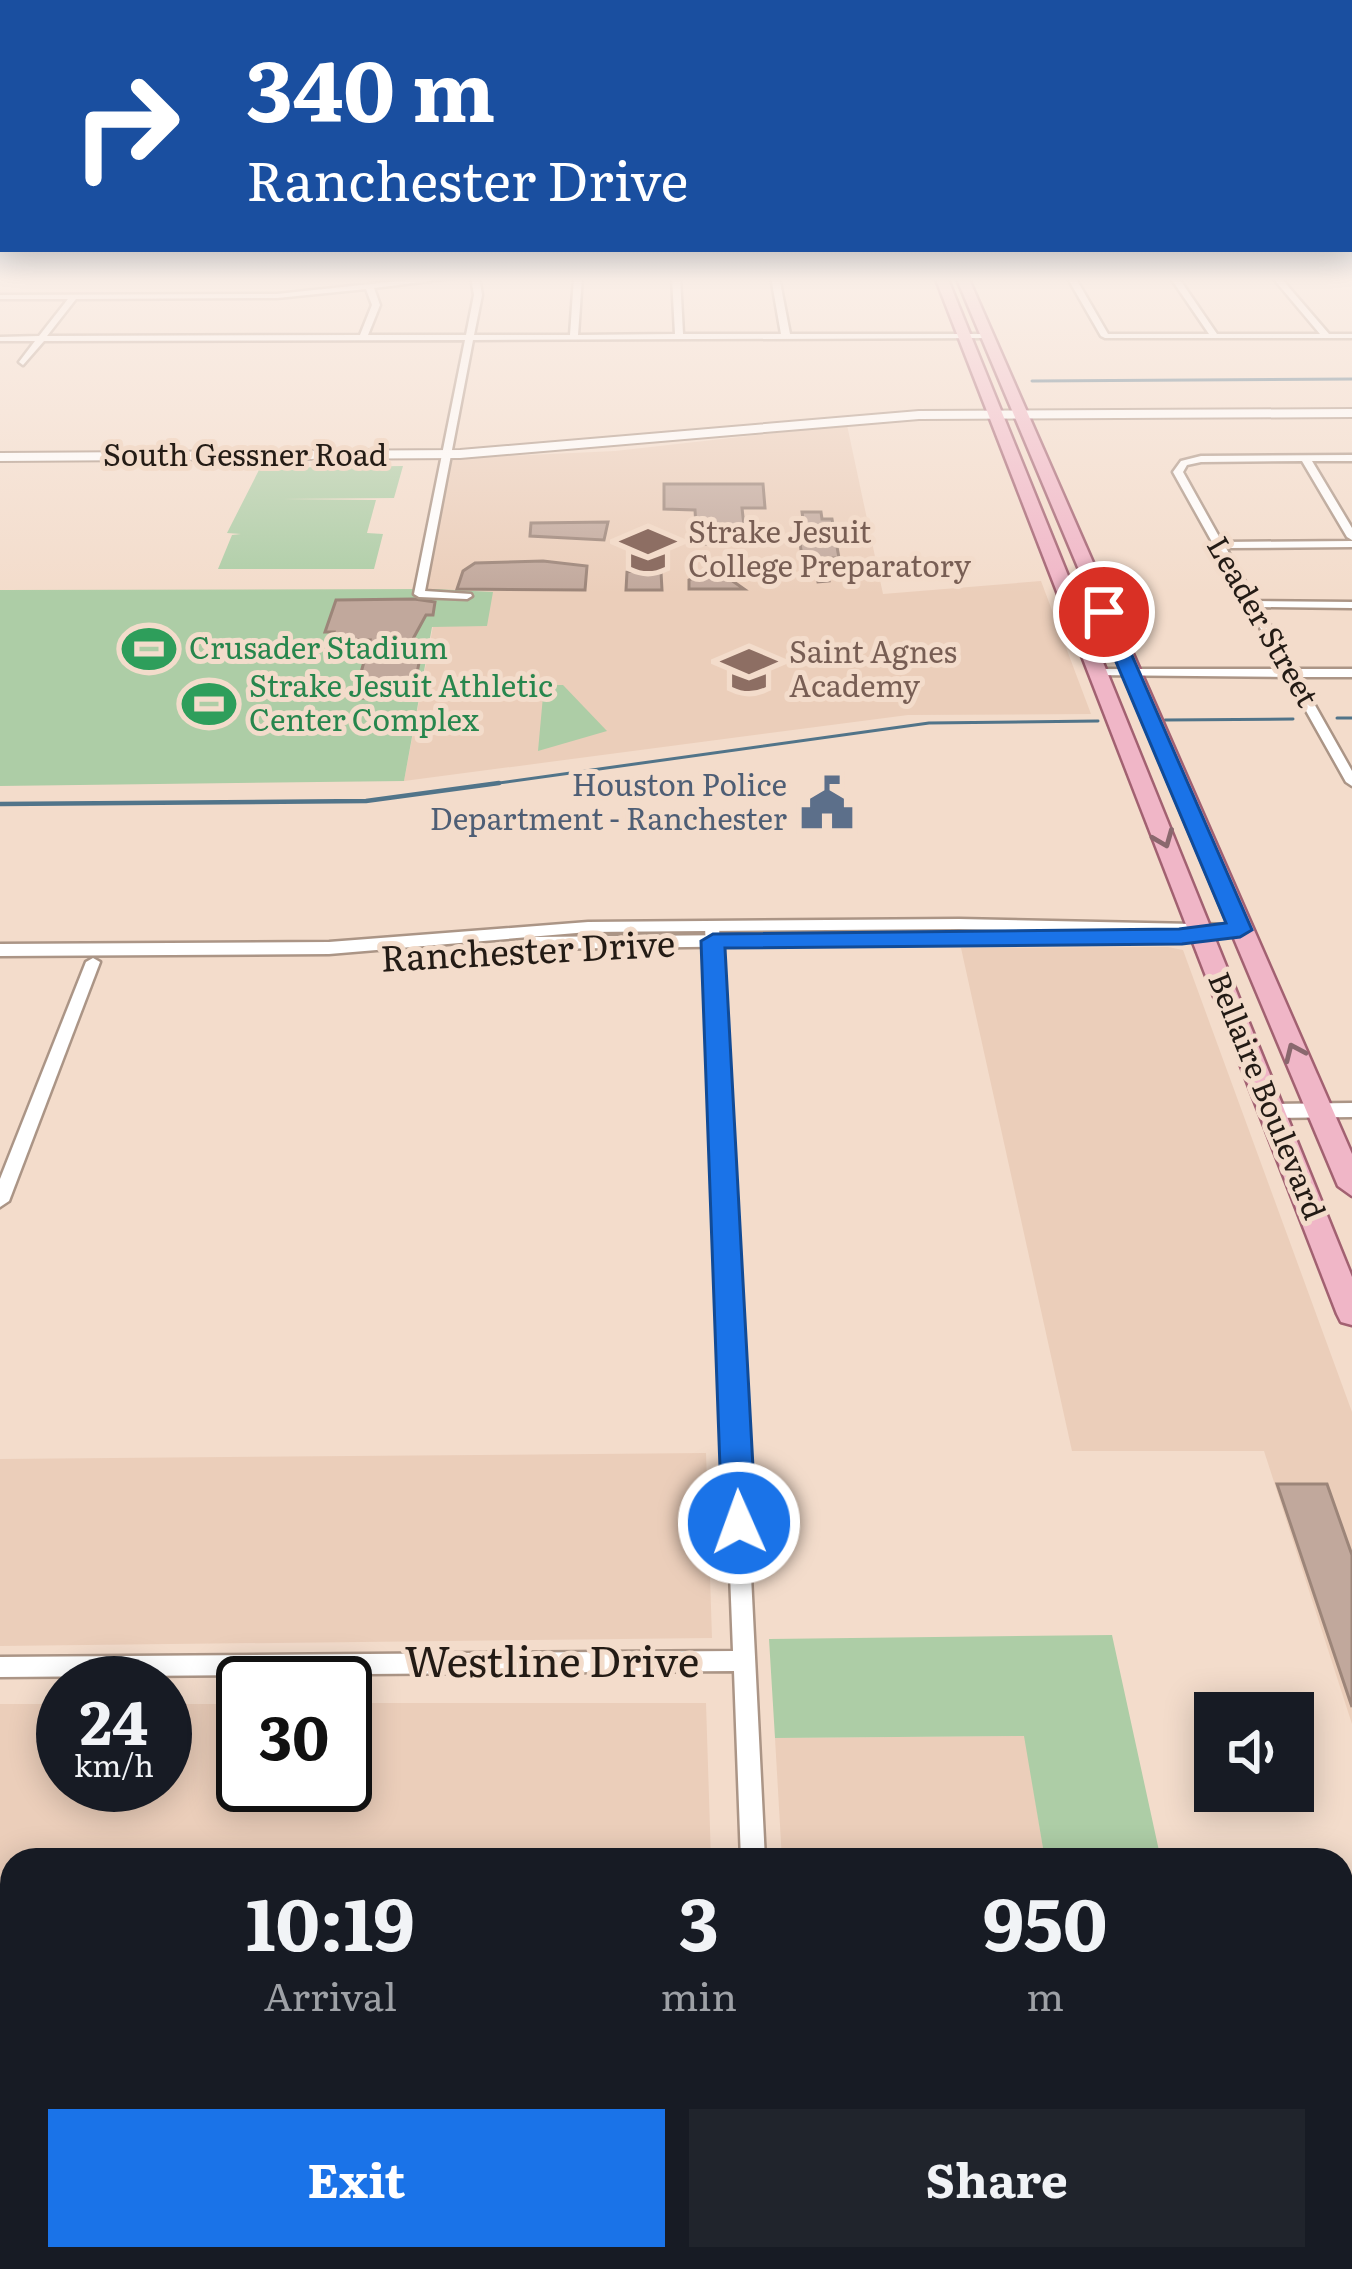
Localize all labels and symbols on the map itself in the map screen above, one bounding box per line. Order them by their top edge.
street label: South Gessner Road [103,431,387,475]
place label: Strake Jesuit College Preparatory [688,508,972,586]
school or university icon: Strake Jesuit College Preparatory [619,521,677,579]
street label: Leader Street [1198,527,1331,714]
pin [1053,561,1155,663]
sports icon: Crusader Stadium [120,620,178,678]
place label: Crusader Stadium [189,624,448,668]
place label: Saint Agnes Academy [789,628,957,706]
school or university icon: Saint Agnes Academy [720,641,778,699]
place label: Strake Jesuit Athletic Center Complex [249,662,553,740]
sports icon: Strake Jesuit Athletic Center Complex [180,675,238,733]
place label: Houston Police Department - Ranchester [430,761,787,839]
public building icon: Houston Police Department - Ranchester [798,774,856,832]
one-way arrow [1149,828,1174,849]
street label: Ranchester Drive [379,914,677,983]
street label: Bellaire Boulevard [1199,965,1338,1225]
one-way arrow [1284,1042,1308,1064]
position arrow [676,1460,802,1586]
street label: Westline Drive [405,1628,699,1690]
speed limit sign: 30 [216,1656,372,1812]

